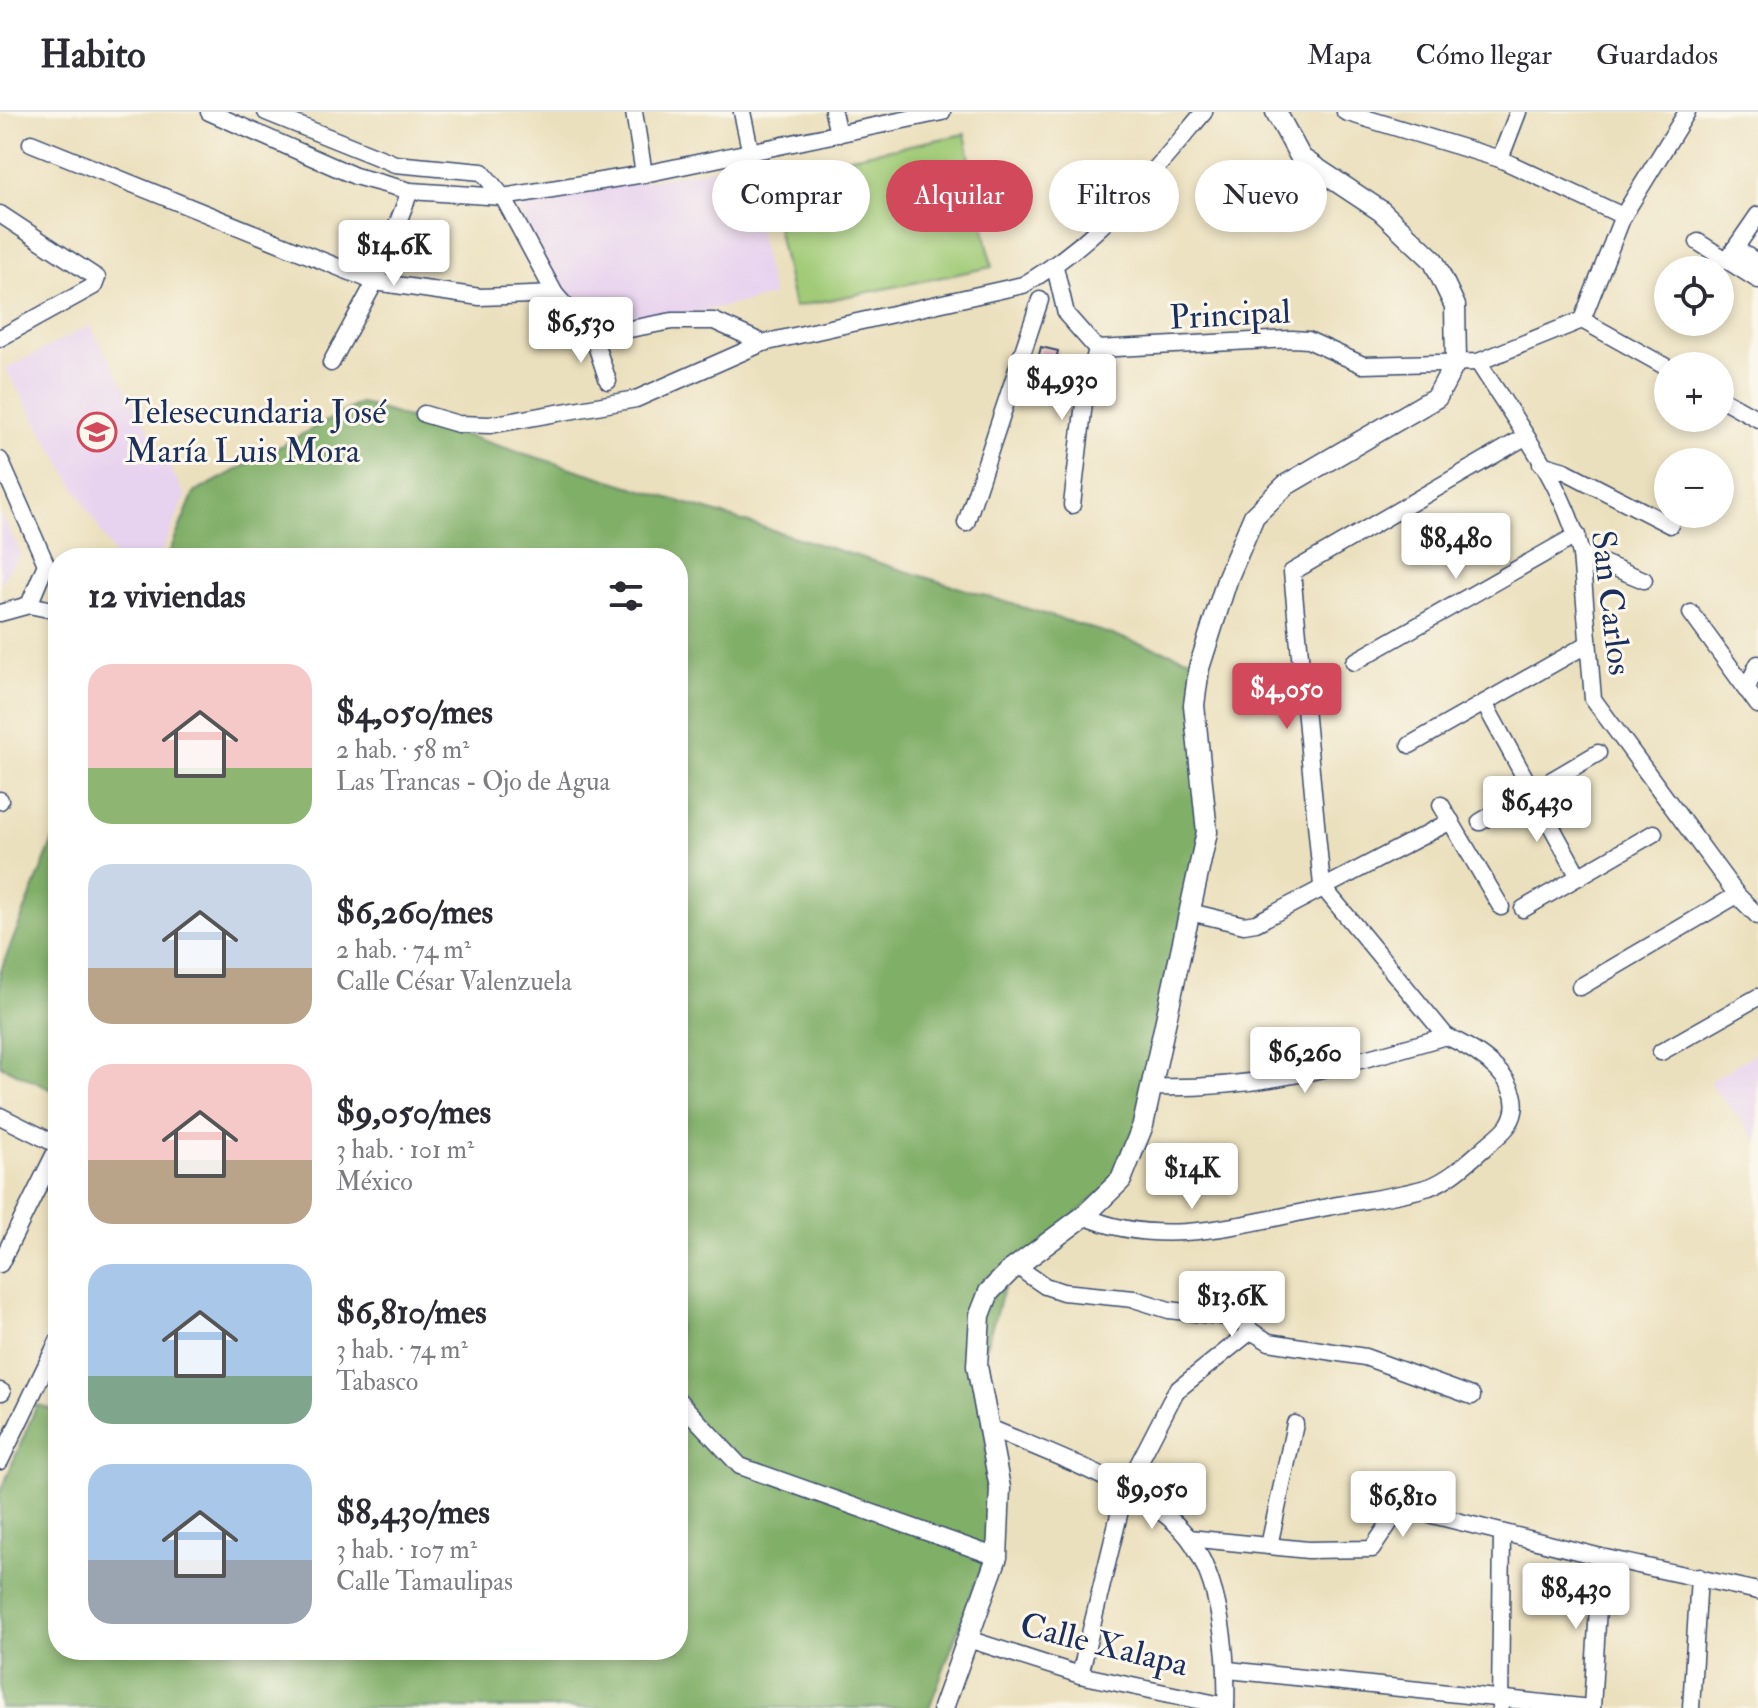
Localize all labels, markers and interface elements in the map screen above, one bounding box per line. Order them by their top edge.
text: Habito [40,31,146,79]
text: Mapa [1307,38,1371,73]
text: Cómo llegar [1415,38,1552,73]
text: Guardados [1596,38,1718,73]
chip: Comprar [712,160,870,232]
chip: Alquilar [886,160,1033,232]
chip: Filtros [1049,160,1179,232]
chip: Nuevo [1195,160,1327,232]
pin: $14.6K [329,220,459,288]
text: $14.6K [357,230,431,262]
map controls [1654,256,1734,528]
button: locate [1654,256,1734,336]
street label: Principal [1168,290,1292,340]
pin: $6,530 [516,297,646,365]
text: $6,530 [547,307,615,339]
button: + [1654,352,1734,432]
pin: $4,930 [997,354,1127,422]
text: $4,930 [1026,364,1098,396]
place label: Telesecundaria José María Luis Mora [125,391,387,473]
school or university icon: Telesecundaria José María Luis Mora [76,411,118,453]
button: − [1654,448,1734,528]
pin: $8,480 [1391,513,1521,581]
text: $8,480 [1419,523,1493,555]
street label: San Carlos [1581,528,1641,678]
icon: filters [604,574,648,618]
text: 12 viviendas [88,575,246,618]
pin: $4,050 [1222,663,1352,731]
text: $4,050 [1250,673,1324,705]
text: $4,050/mes [336,691,493,734]
icon: home [152,696,248,792]
text: 2 hab. · 58 m² [336,734,469,766]
text: Las Trancas - Ojo de Agua [336,766,610,798]
pin: $6,430 [1472,776,1602,844]
text: $6,430 [1501,786,1573,818]
text: $6,260/mes [336,891,493,934]
icon: home [152,896,248,992]
text: 2 hab. · 74 m² [336,934,471,966]
text: Calle César Valenzuela [336,966,572,998]
pin: $6,260 [1240,1027,1370,1095]
text: $6,260 [1268,1037,1342,1069]
text: $9,050/mes [336,1091,491,1134]
icon: home [152,1096,248,1192]
text: 3 hab. · 101 m² [336,1134,474,1166]
pin: $14K [1145,1143,1239,1211]
text: $14K [1164,1153,1220,1185]
text: México [336,1166,413,1198]
pin: $13.6K [1167,1271,1297,1339]
text: $13.6K [1197,1281,1267,1313]
text: $6,810/mes [336,1291,487,1334]
icon: home [152,1296,248,1392]
text: 3 hab. · 74 m² [336,1334,468,1366]
text: Tabasco [336,1366,418,1398]
pin: $9,050 [1087,1463,1217,1531]
pin: $6,810 [1338,1471,1468,1539]
text: $9,050 [1116,1473,1188,1505]
text: $6,810 [1369,1481,1437,1513]
text: $8,430/mes [336,1491,490,1534]
icon: home [152,1496,248,1592]
text: 3 hab. · 107 m² [336,1534,477,1566]
pin: $8,430 [1511,1563,1641,1631]
text: Calle Tamaulipas [336,1566,513,1598]
text: $8,430 [1540,1573,1612,1605]
street label: Calle Xalapa [1016,1603,1193,1687]

